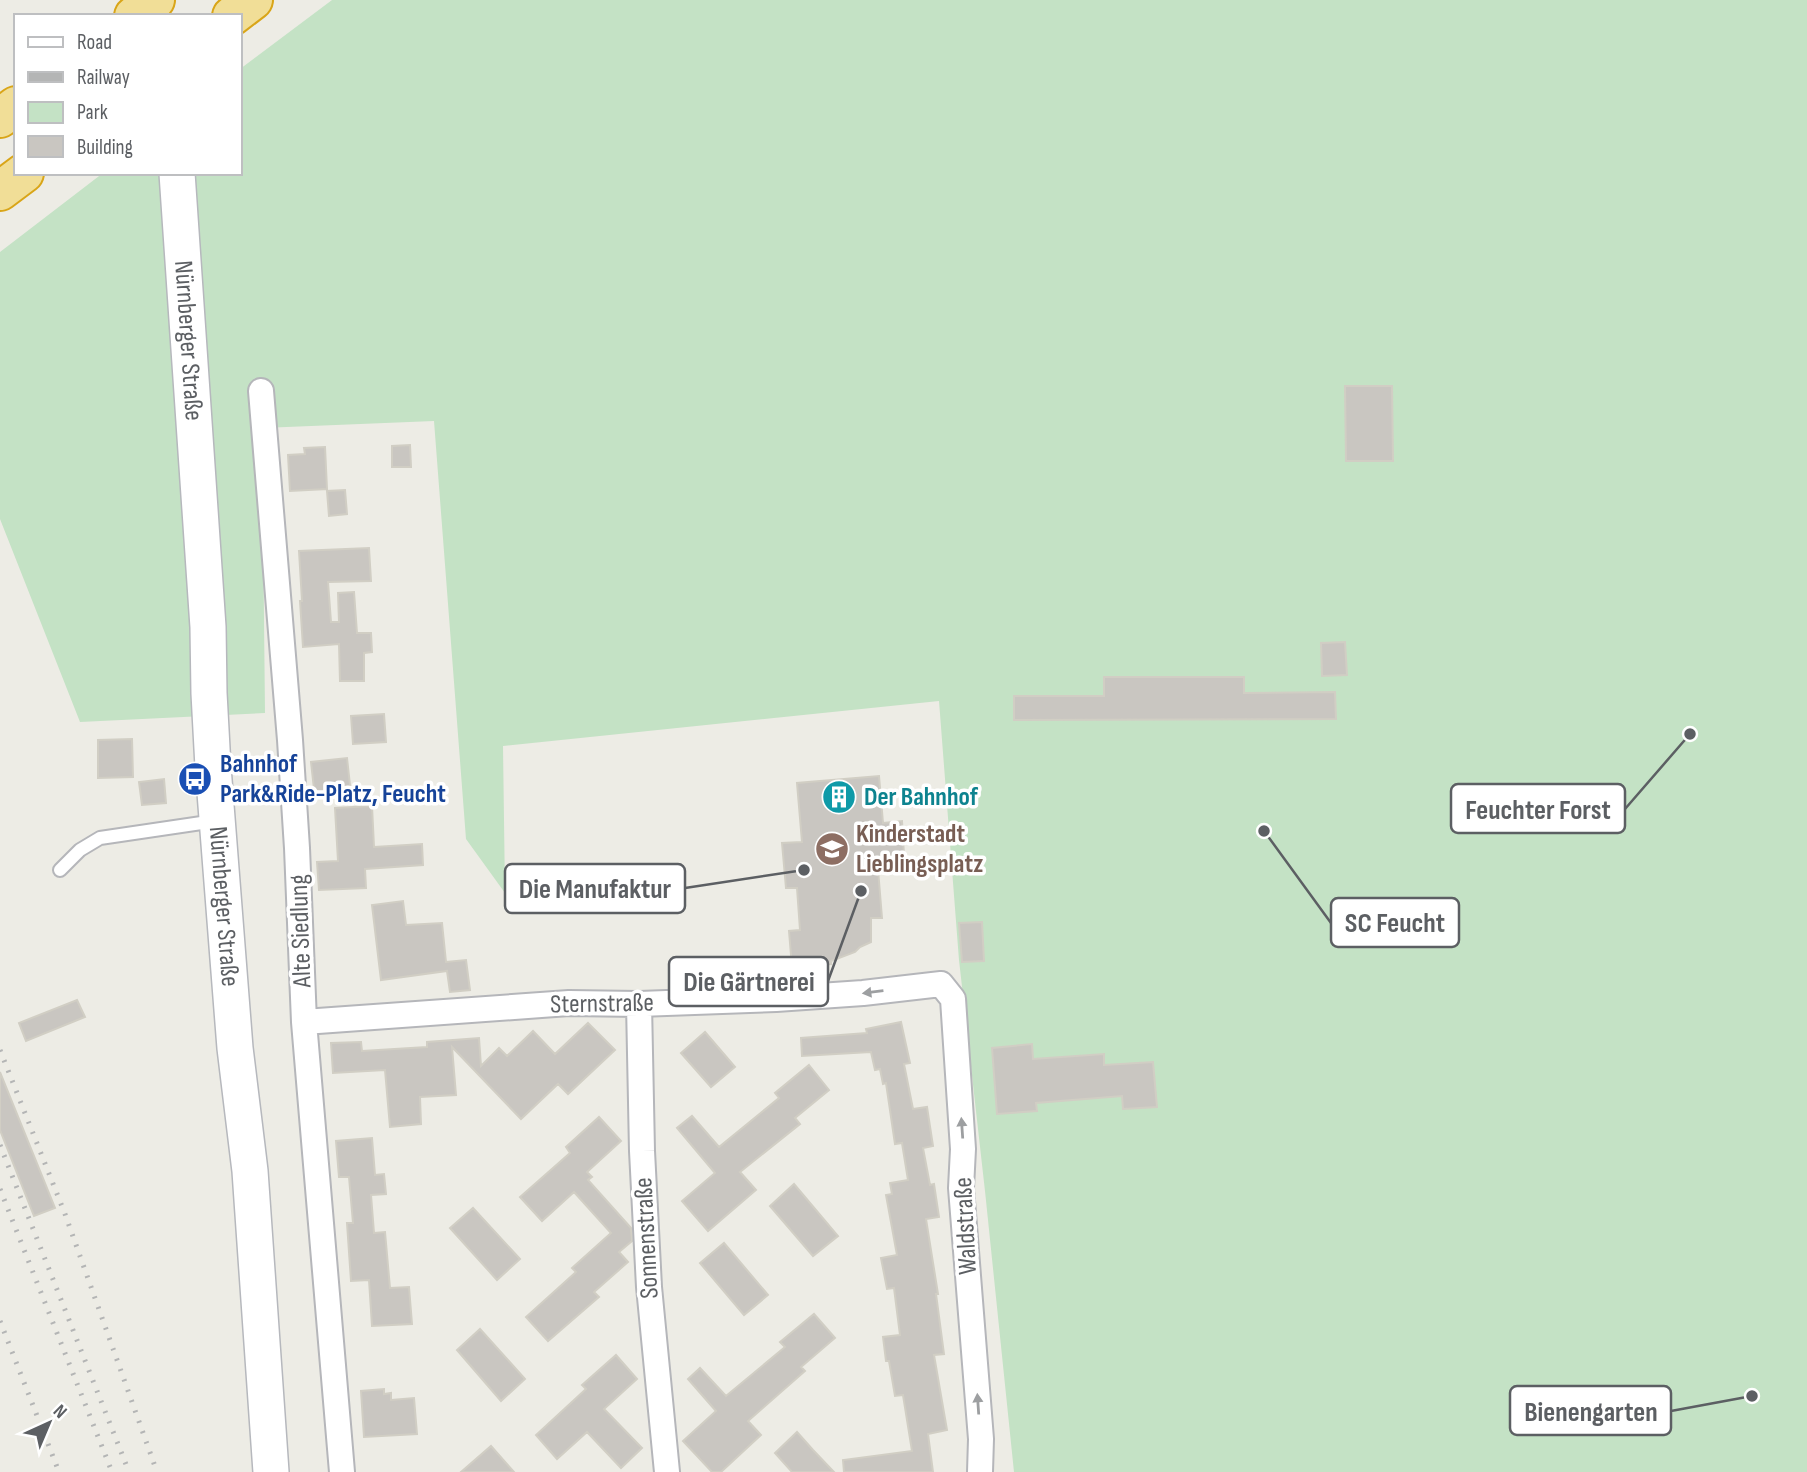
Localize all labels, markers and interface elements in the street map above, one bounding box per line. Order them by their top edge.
legend [14,14,242,175]
text: Road [77,30,112,55]
text: Railway [77,65,130,90]
text: Park [77,100,108,125]
text: Building [77,135,133,160]
street label: Nürnberger Straße [168,259,209,422]
place label: Bahnhof Park&Ride-Platz, Feucht [220,749,446,810]
bus stop icon: Bahnhof Park&Ride-Platz, Feucht [176,760,214,798]
building icon: Der Bahnhof [820,778,858,816]
place label: Der Bahnhof [864,782,979,813]
callout: Feuchter Forst [1451,784,1625,833]
text: Feuchter Forst [1465,794,1611,827]
place label: Kinderstadt Lieblingsplatz [856,819,983,880]
street label: Nürnberger Straße [202,825,246,988]
school or university icon: Kinderstadt Lieblingsplatz [813,830,851,868]
callout: Die Manufaktur [505,864,685,913]
text: Die Manufaktur [519,873,671,906]
street label: Alte Siedlung [284,874,318,989]
callout: SC Feucht [1331,898,1459,947]
text: SC Feucht [1345,907,1445,940]
callout: Die Gärtnerei [669,957,828,1006]
text: Die Gärtnerei [683,966,815,999]
one-way arrow [862,986,884,997]
street label: Sternstraße [550,988,654,1020]
one-way arrow [956,1117,967,1139]
street label: Waldstraße [948,1176,984,1276]
street label: Sonnenstraße [628,1177,666,1299]
callout: Bienengarten [1510,1386,1671,1435]
north arrow [14,1388,84,1458]
one-way arrow [972,1393,983,1415]
text: Bienengarten [1524,1396,1658,1429]
text: N [48,1400,71,1424]

